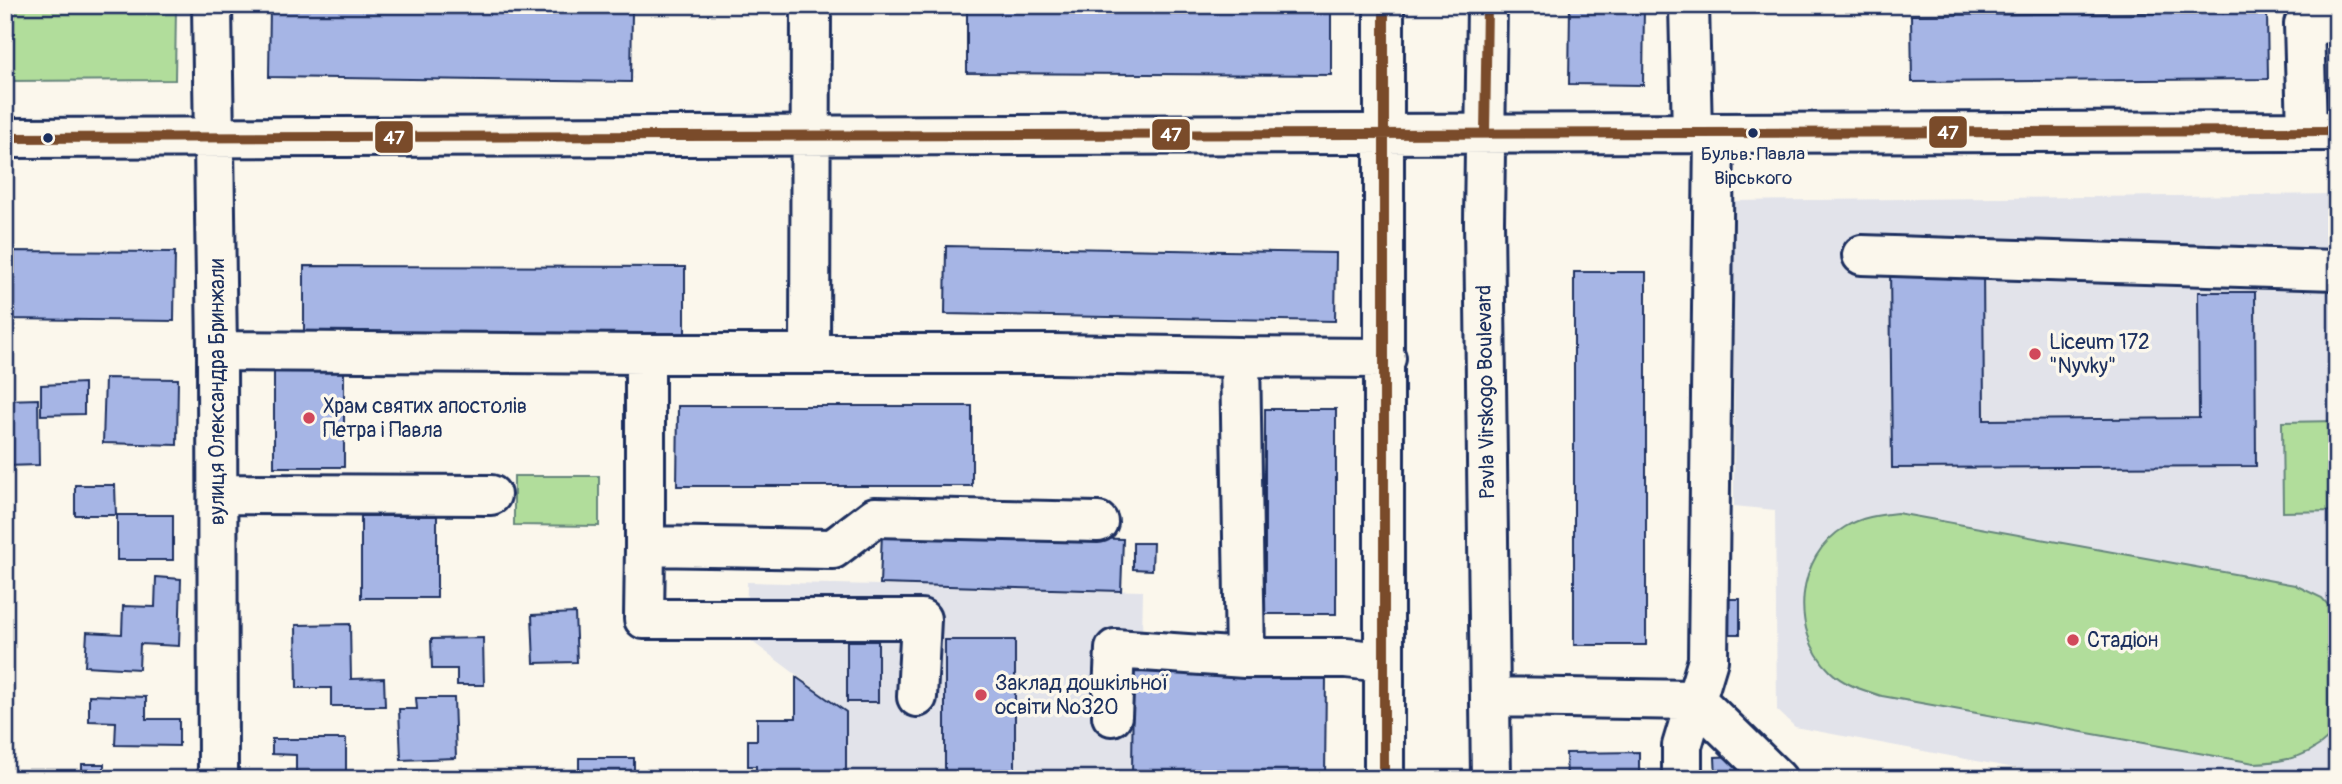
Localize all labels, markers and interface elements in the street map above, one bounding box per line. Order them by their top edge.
line badge: 47 [1928,115,1968,149]
line badge: 47 [1151,118,1191,151]
line badge: 47 [374,120,414,154]
text: 47 [1937,121,1959,145]
text: 47 [1160,123,1182,147]
text: 47 [383,126,405,150]
marker: Бульв. Павла Вірського [1746,126,1760,140]
unlabelled marker [41,131,55,145]
place label: Бульв. Павла Вірського [1701,142,1805,190]
street label: вулиця Олександра Бринжали [204,259,231,525]
street label: Pavla Virskogo Boulevard [1471,284,1501,500]
place label: Liceum 172 "Nyvky" [2049,329,2150,380]
marker: Liceum 172 "Nyvky" [2027,346,2043,362]
place label: Храм святих апостолів Петра і Павла [323,393,527,444]
marker: Храм святих апостолів Петра і Павла [301,410,317,426]
place label: Стадіон [2087,627,2158,654]
marker: Стадіон [2065,632,2081,648]
place label: Заклад дошкільної освіти №320 [995,670,1169,721]
marker: Заклад дошкільної освіти №320 [973,687,989,703]

